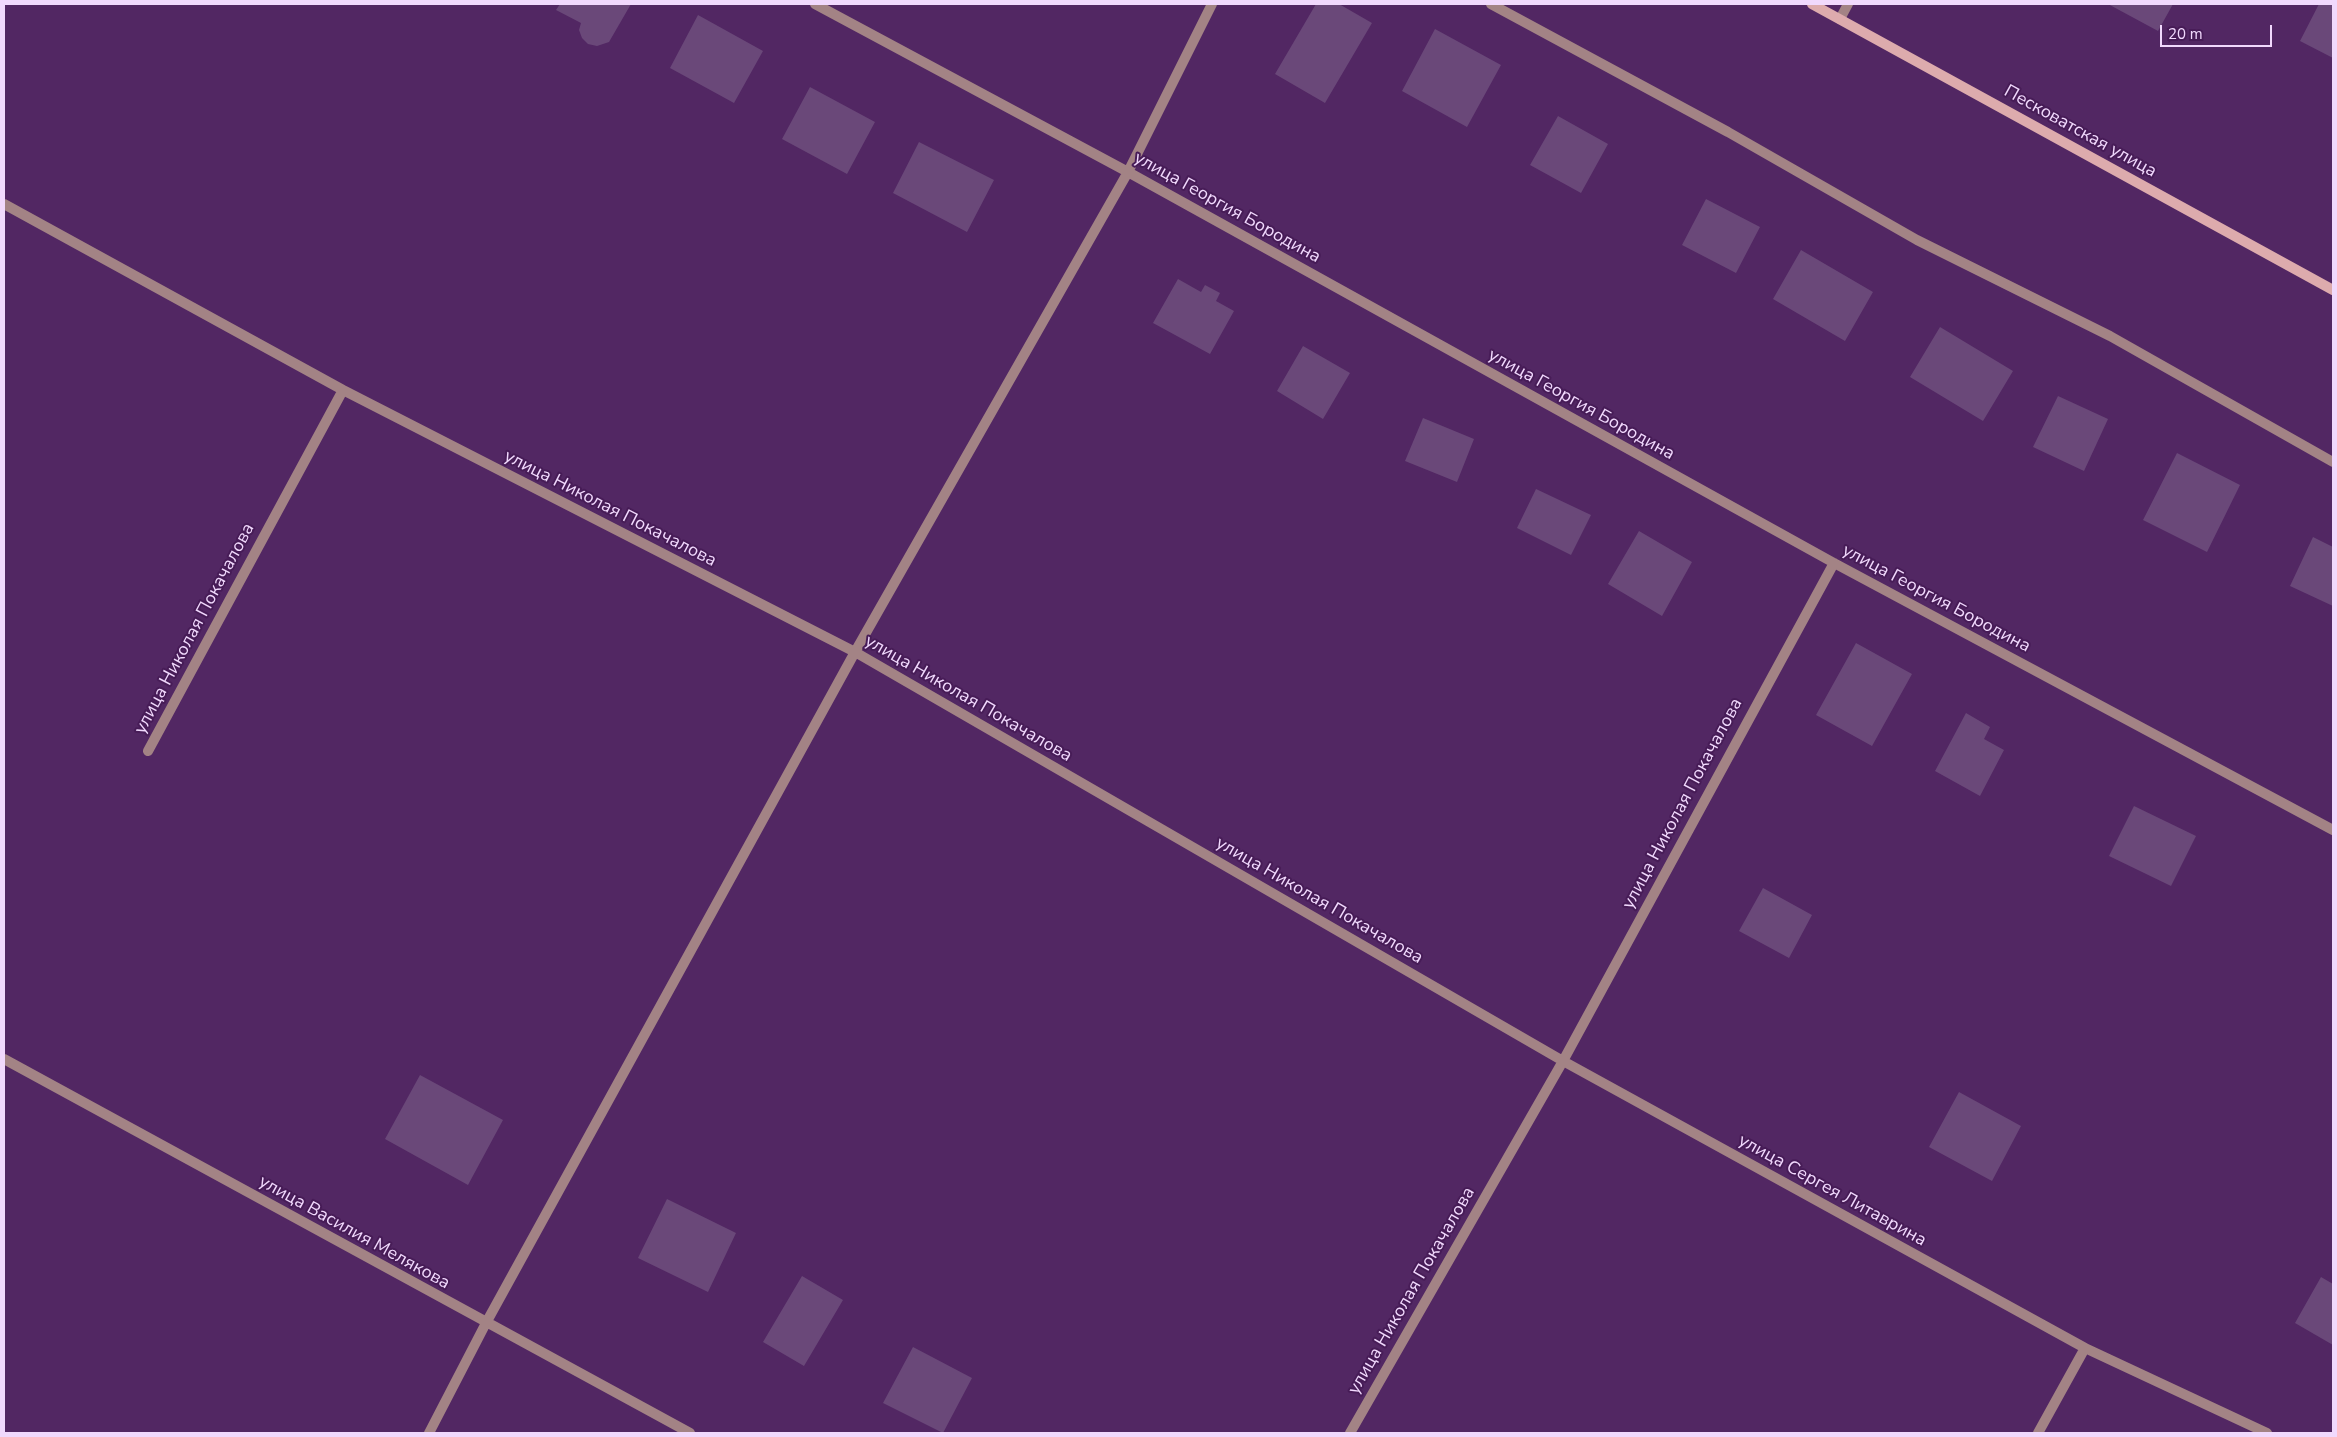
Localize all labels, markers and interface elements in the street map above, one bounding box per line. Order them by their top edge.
scale bar [2162,15,2274,47]
text: 20 m [2168,24,2203,44]
street label: Песковатская улица [2000,81,2160,183]
street label: улица Георгия Бородина [1130,148,1324,268]
street label: улица Георгия Бородина [1484,345,1678,465]
street label: улица Николая Покачалова [500,446,720,572]
street label: улица Николая Покачалова [130,520,260,738]
street label: улица Георгия Бородина [1838,540,2034,658]
street label: улица Николая Покачалова [861,631,1075,767]
street label: улица Николая Покачалова [1618,695,1748,913]
street label: улица Николая Покачалова [1212,833,1426,969]
street label: улица Сергея Литаврина [1734,1130,1930,1252]
street label: улица Василия Мелякова [255,1171,453,1295]
street label: улица Николая Покачалова [1344,1184,1480,1398]

